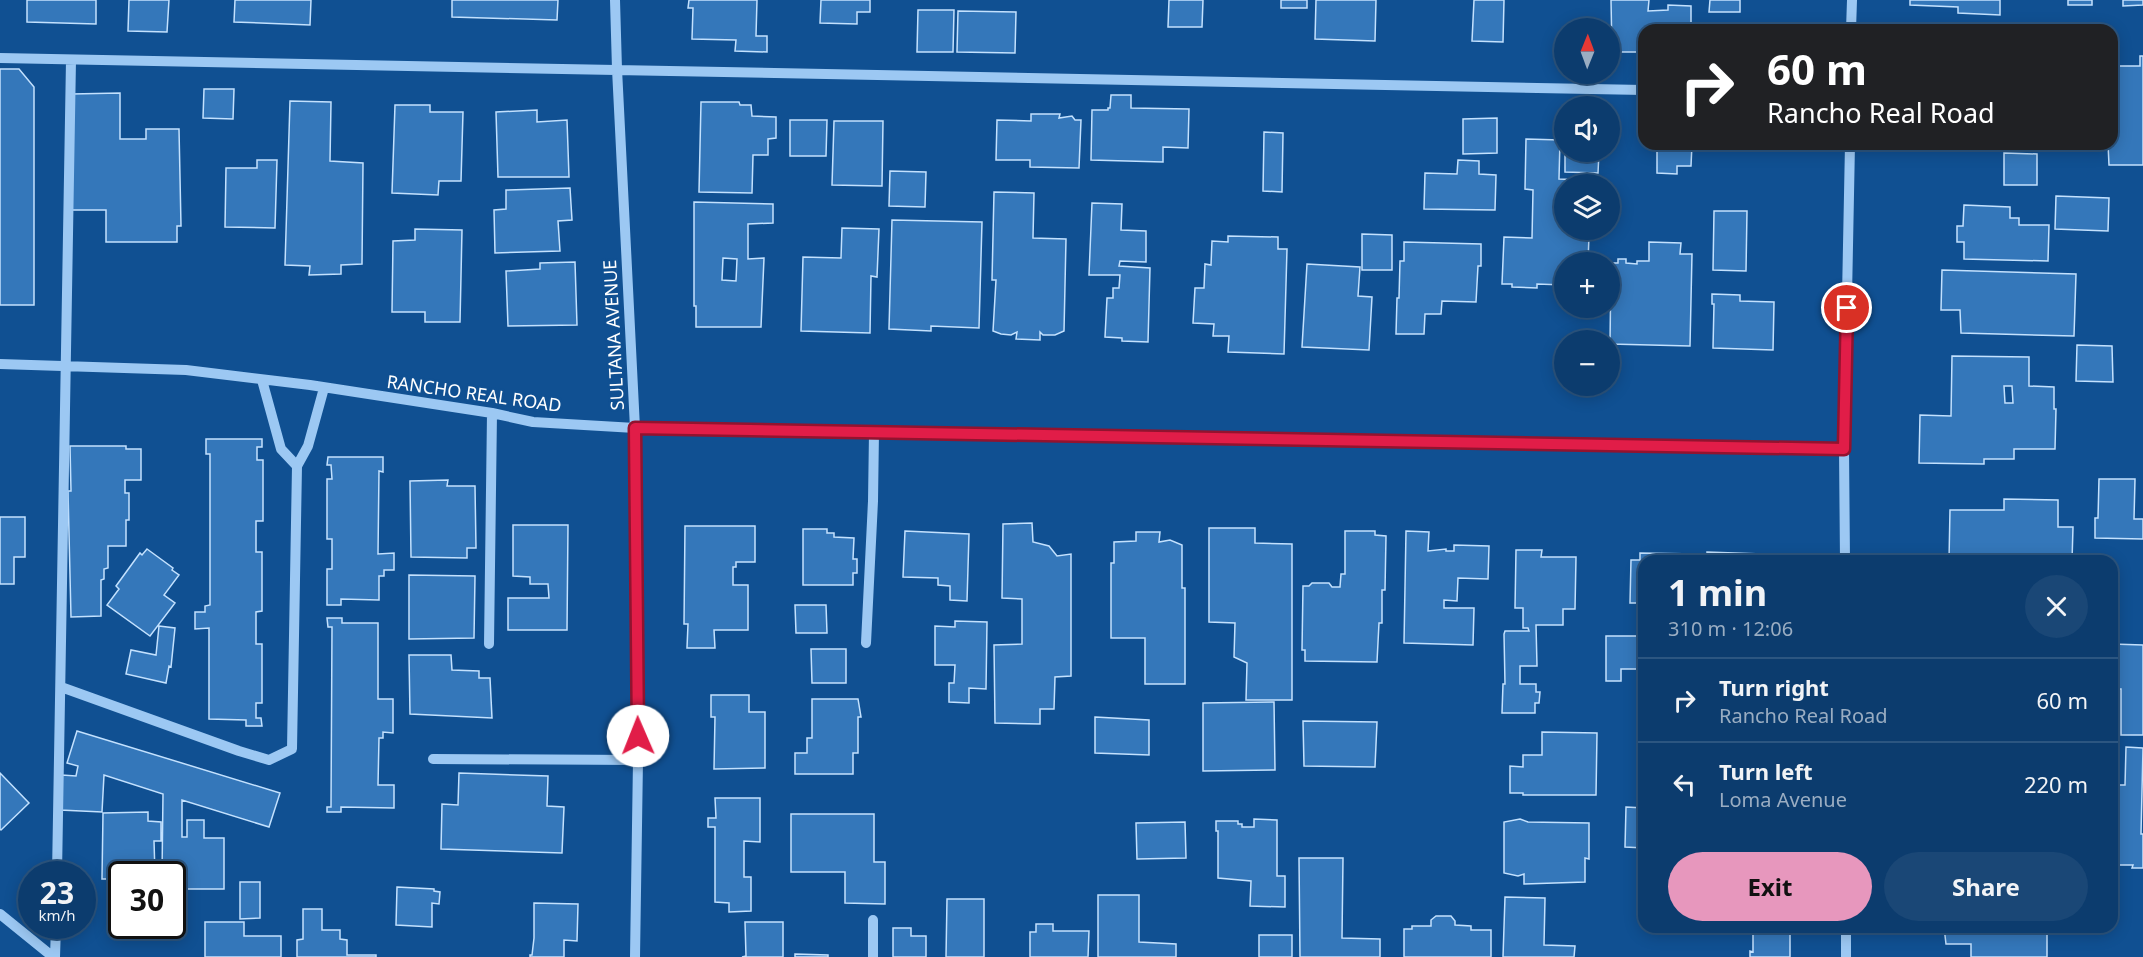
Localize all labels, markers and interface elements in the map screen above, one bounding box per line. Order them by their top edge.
north arrow [1554,18,1620,84]
map controls [1554,18,1620,396]
text: 60 m [1767,40,1867,97]
icon: right [1668,48,1746,126]
text: Rancho Real Road [1767,94,1995,131]
button: sound [1554,96,1620,162]
button: layers [1554,174,1620,240]
button: + [1554,252,1620,318]
street label: SULTANA AVENUE [597,259,629,411]
pin [1821,282,1872,333]
icon: arrive [1830,291,1863,324]
button: − [1554,330,1620,396]
street label: RANCHO REAL ROAD [385,369,563,417]
text: 1 min [1668,568,1767,617]
button: close [2025,575,2088,638]
text: 310 m · 12:06 [1668,615,1793,642]
text: Turn right [1719,672,1829,702]
icon: right [1668,684,1701,717]
text: 60 m [2037,685,2088,715]
text: Rancho Real Road [1719,702,1888,729]
position arrow [606,704,670,768]
text: Turn left [1719,756,1813,786]
icon: left [1668,768,1701,801]
text: 220 m [2024,769,2088,799]
text: Loma Avenue [1719,786,1847,813]
button: Exit [1668,852,1872,921]
button: Share [1884,852,2088,921]
speed limit sign: 30 [108,861,186,939]
text: 23 [40,872,74,913]
text: km/h [39,905,75,925]

